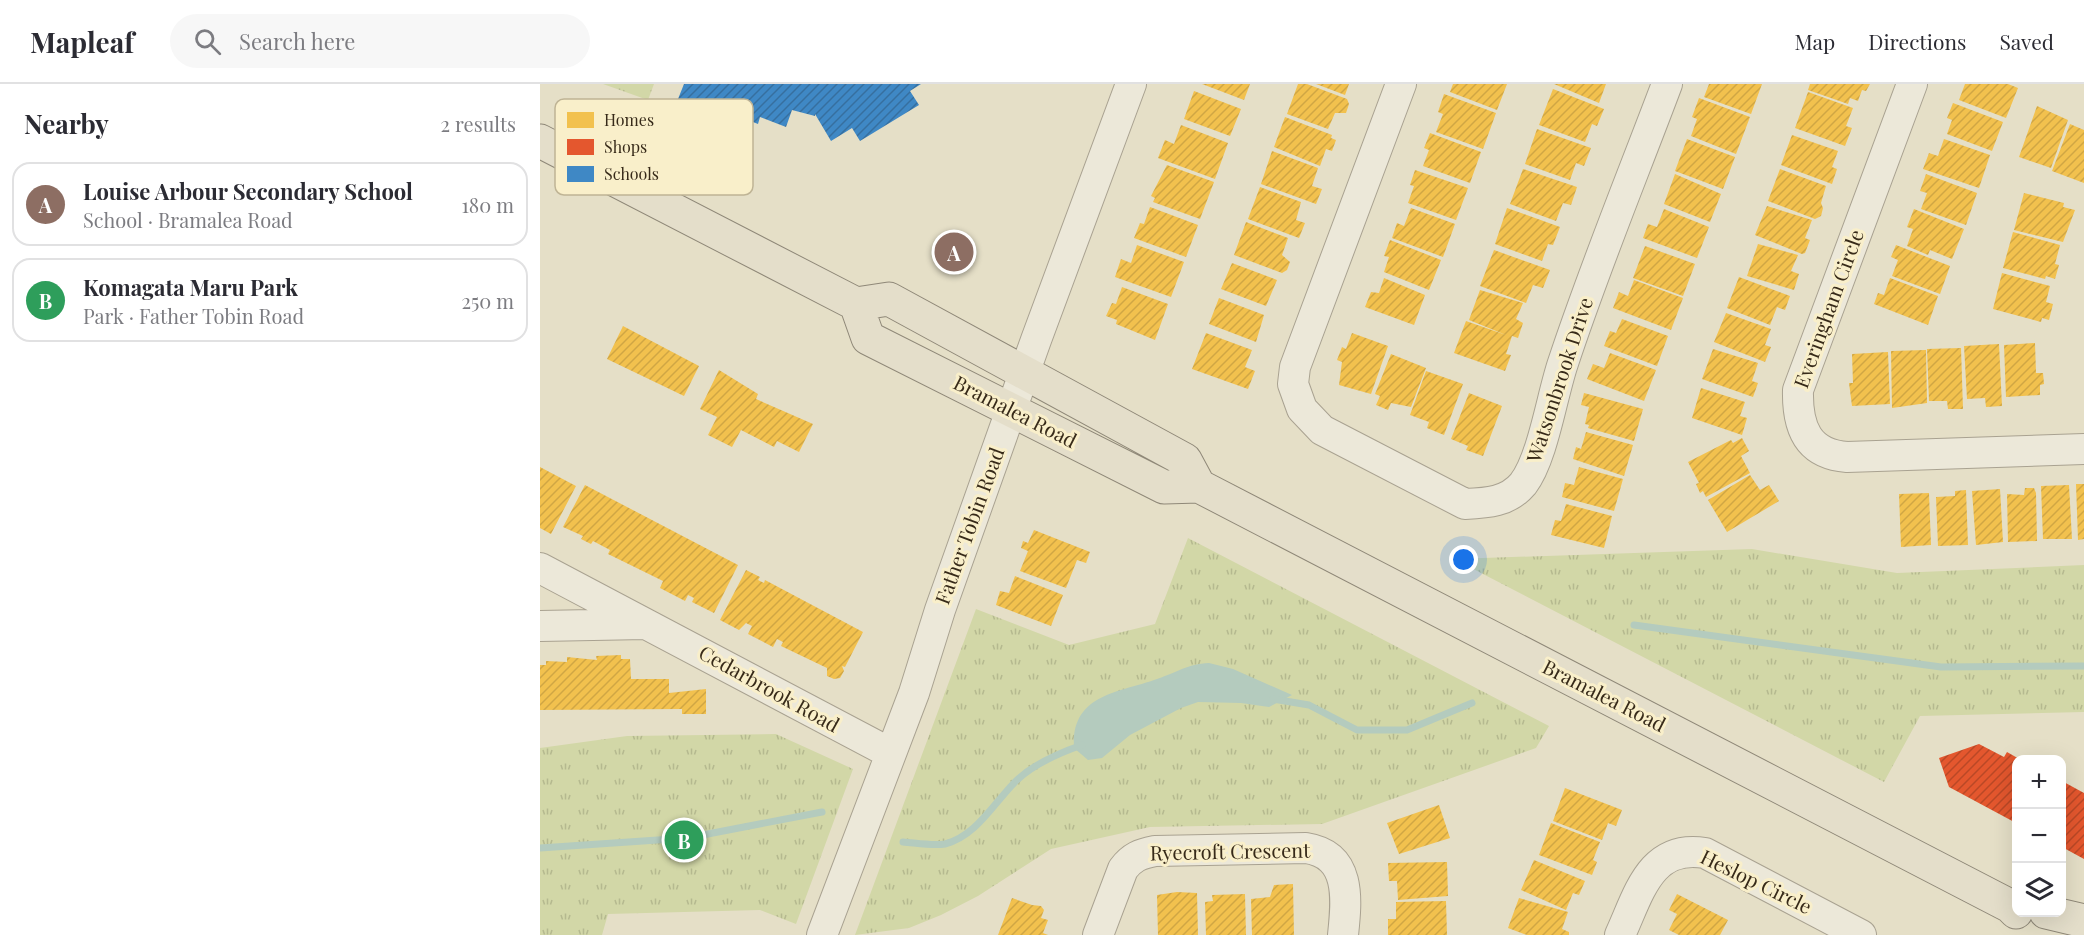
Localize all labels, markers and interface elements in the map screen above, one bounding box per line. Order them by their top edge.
search box [170,14,590,68]
text: Mapleaf [30,23,134,60]
icon: search [191,25,224,58]
text: Search here [239,26,355,56]
text: Map [1794,27,1835,55]
text: Directions [1868,27,1966,55]
text: Saved [1999,27,2054,55]
legend [555,99,753,195]
text: Nearby [24,106,109,141]
text: Homes [604,109,654,130]
text: 2 results [441,110,516,137]
text: Shops [604,136,647,157]
text: Schools [604,163,659,184]
text: Louise Arbour Secondary School [83,176,413,206]
text: A [39,191,52,218]
text: 180 m [461,191,514,218]
text: School · Bramalea Road [83,206,293,233]
street label: Everingham Circle [1786,225,1869,392]
pin: A [934,230,974,274]
text: Komagata Maru Park [83,272,298,302]
text: B [39,287,52,314]
text: 250 m [461,287,514,314]
street label: Watsonbrook Drive [1519,294,1598,467]
text: Park · Father Tobin Road [83,302,304,329]
street label: Bramalea Road [950,368,1082,453]
street label: Father Tobin Road [928,443,1010,608]
your location [1449,545,1478,574]
street label: Cedarbrook Road [695,638,845,738]
street label: Bramalea Road [1539,652,1671,737]
map controls [2012,755,2066,917]
button: + [2012,755,2066,809]
button: − [2012,809,2066,863]
pin: B [664,818,704,862]
street label: Ryecroft Crescent [1150,836,1311,865]
street label: Heslop Circle [1697,842,1817,919]
button: layers [2012,863,2066,917]

